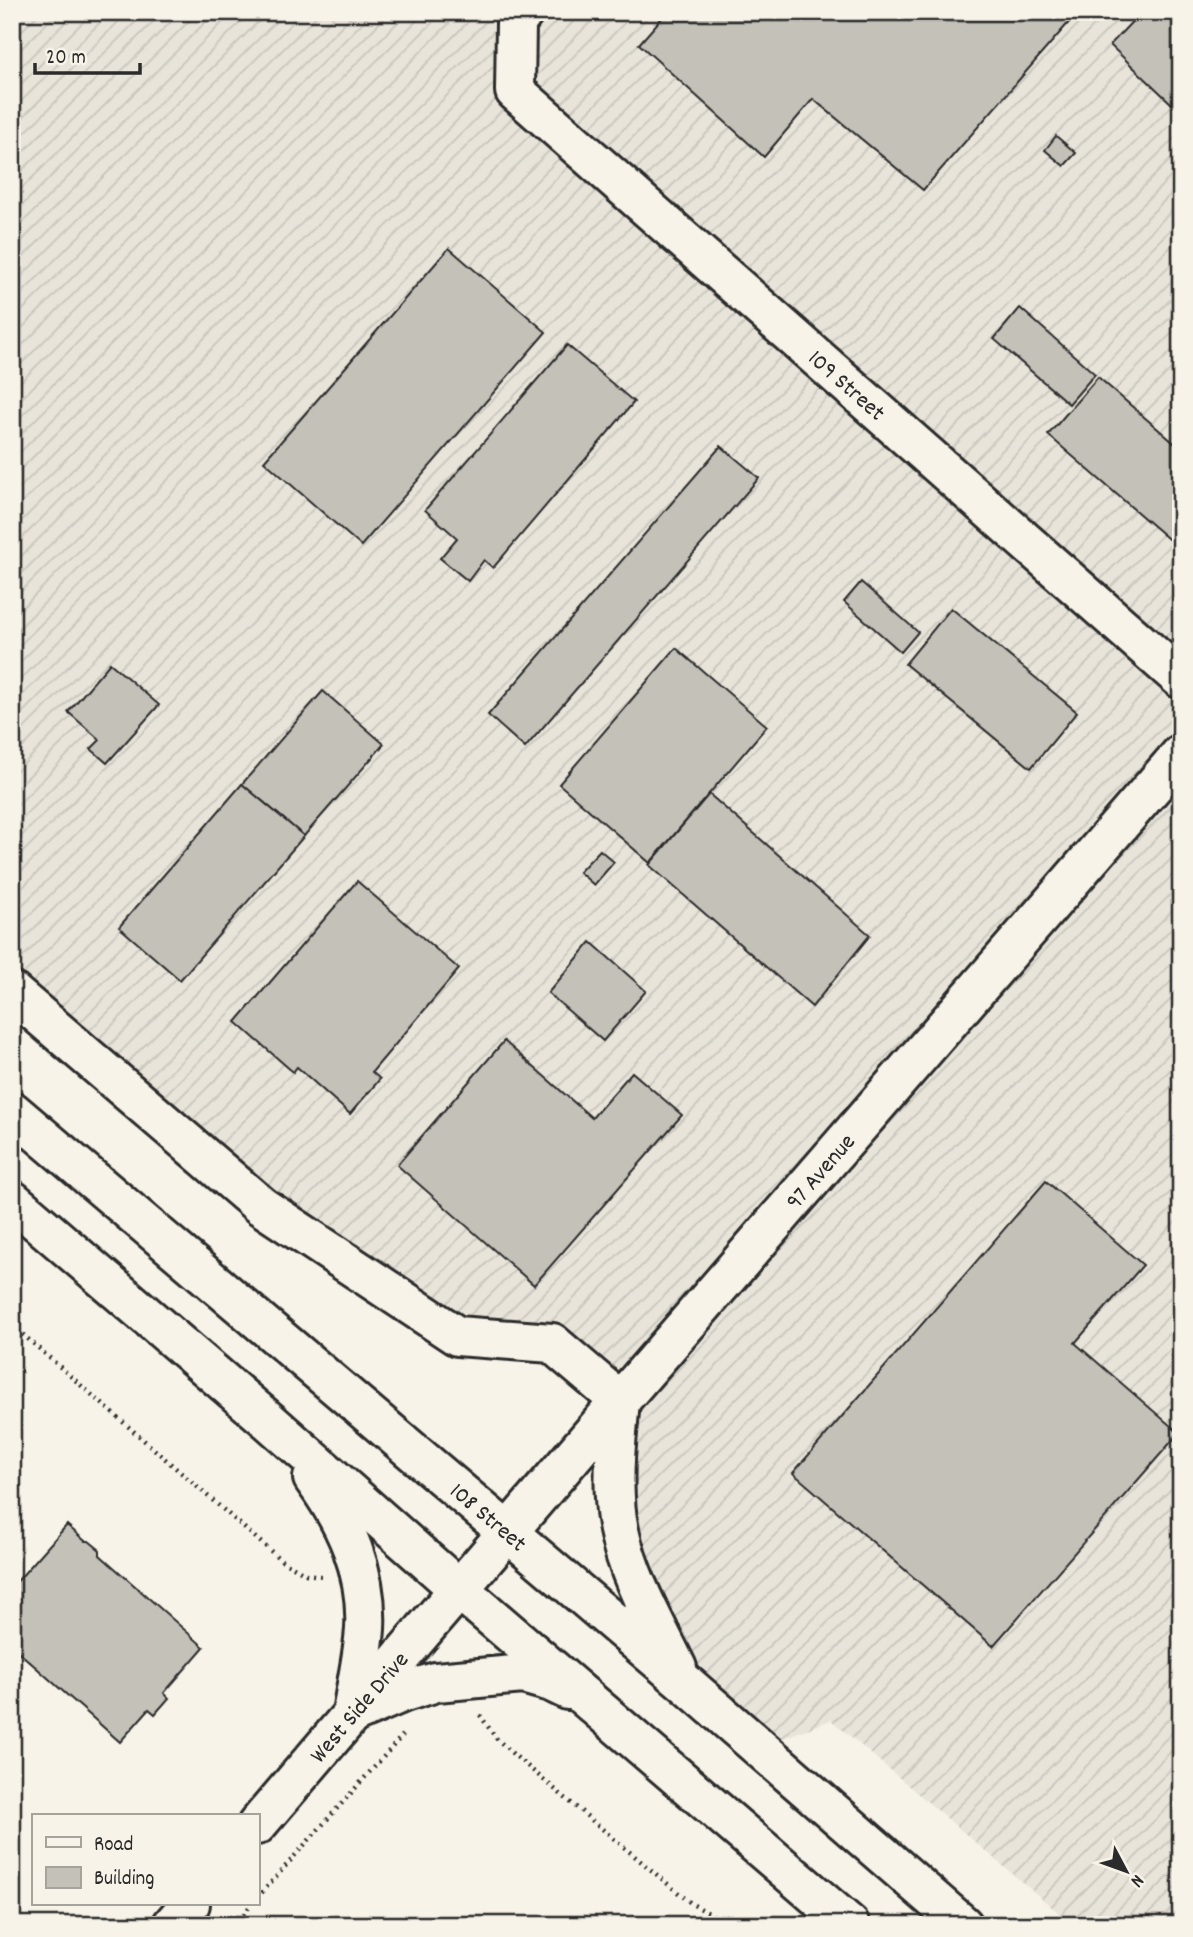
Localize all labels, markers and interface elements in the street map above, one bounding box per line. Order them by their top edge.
scale bar [35,32,140,76]
text: 20 m [46,44,86,74]
street label: 109 Street [799,343,892,430]
street label: 97 Avenue [779,1127,865,1218]
street label: 108 Street [441,1476,533,1561]
street label: West Side Drive [303,1645,418,1772]
legend [32,1814,259,1906]
text: Road [94,1831,133,1861]
north arrow [1092,1836,1162,1906]
text: Building [94,1865,154,1895]
text: N [1123,1867,1149,1892]

